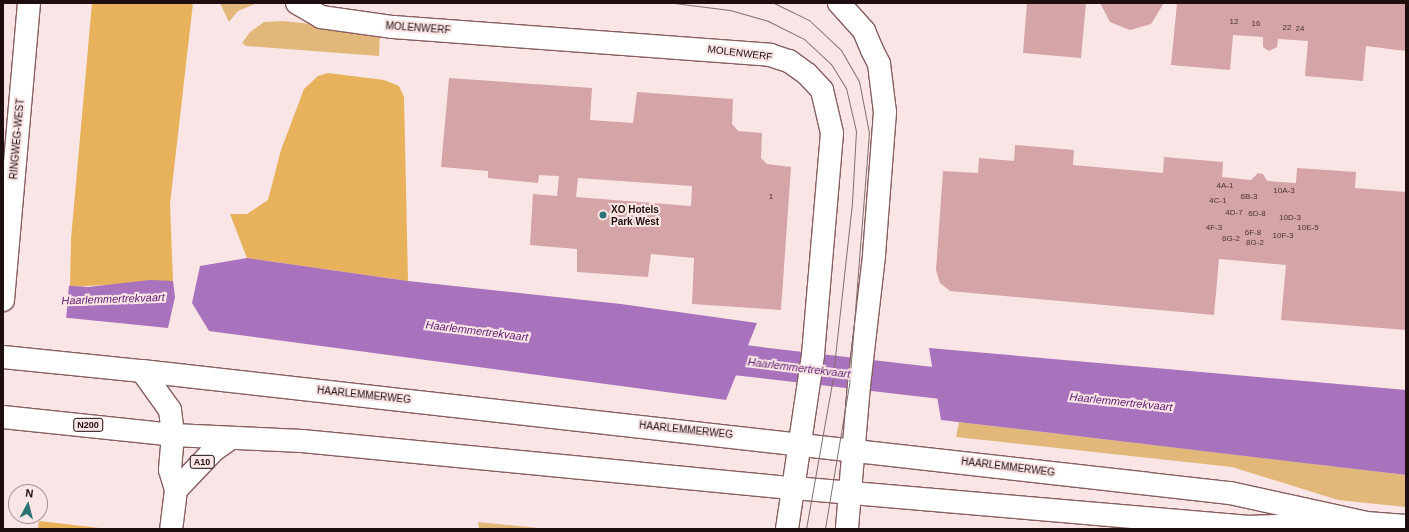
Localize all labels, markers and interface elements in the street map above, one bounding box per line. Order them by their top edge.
house number: 12 [1230,17,1238,27]
house number: 16 [1252,19,1260,29]
street label: MOLENWERF [385,20,451,36]
house number: 22 [1283,23,1291,33]
house number: 24 [1296,24,1304,34]
street label: MOLENWERF [707,43,773,63]
street label: RINGWEG-WEST [7,98,27,180]
house number: 4A-1 [1217,181,1233,191]
house number: 10A-3 [1273,186,1295,196]
house number: 1 [769,192,773,202]
house number: 6B-3 [1241,192,1257,202]
house number: 4C-1 [1209,196,1227,206]
place label: XO Hotels Park West [611,203,659,226]
house number: 4D-7 [1225,208,1243,218]
house number: 6D-8 [1248,209,1266,219]
marker: XO Hotels Park West [598,210,608,220]
house number: 10D-3 [1279,213,1301,223]
house number: 4F-3 [1206,223,1222,233]
house number: 10E-5 [1297,223,1319,233]
house number: 6F-8 [1245,228,1261,238]
house number: 10F-3 [1273,231,1293,241]
house number: 6G-2 [1222,234,1240,244]
house number: 8G-2 [1246,238,1264,248]
water label: Haarlemmertrekvaart [61,291,165,307]
water label: Haarlemmertrekvaart [425,318,529,344]
water label: Haarlemmertrekvaart [747,355,851,381]
street label: HAARLEMMERWEG [316,384,412,406]
water label: Haarlemmertrekvaart [1069,390,1173,414]
road number: N200 [73,418,103,432]
street label: HAARLEMMERWEG [638,419,734,441]
road number: A10 [189,455,215,469]
street label: HAARLEMMERWEG [960,455,1056,479]
north arrow [8,484,48,524]
text: N [25,487,34,500]

